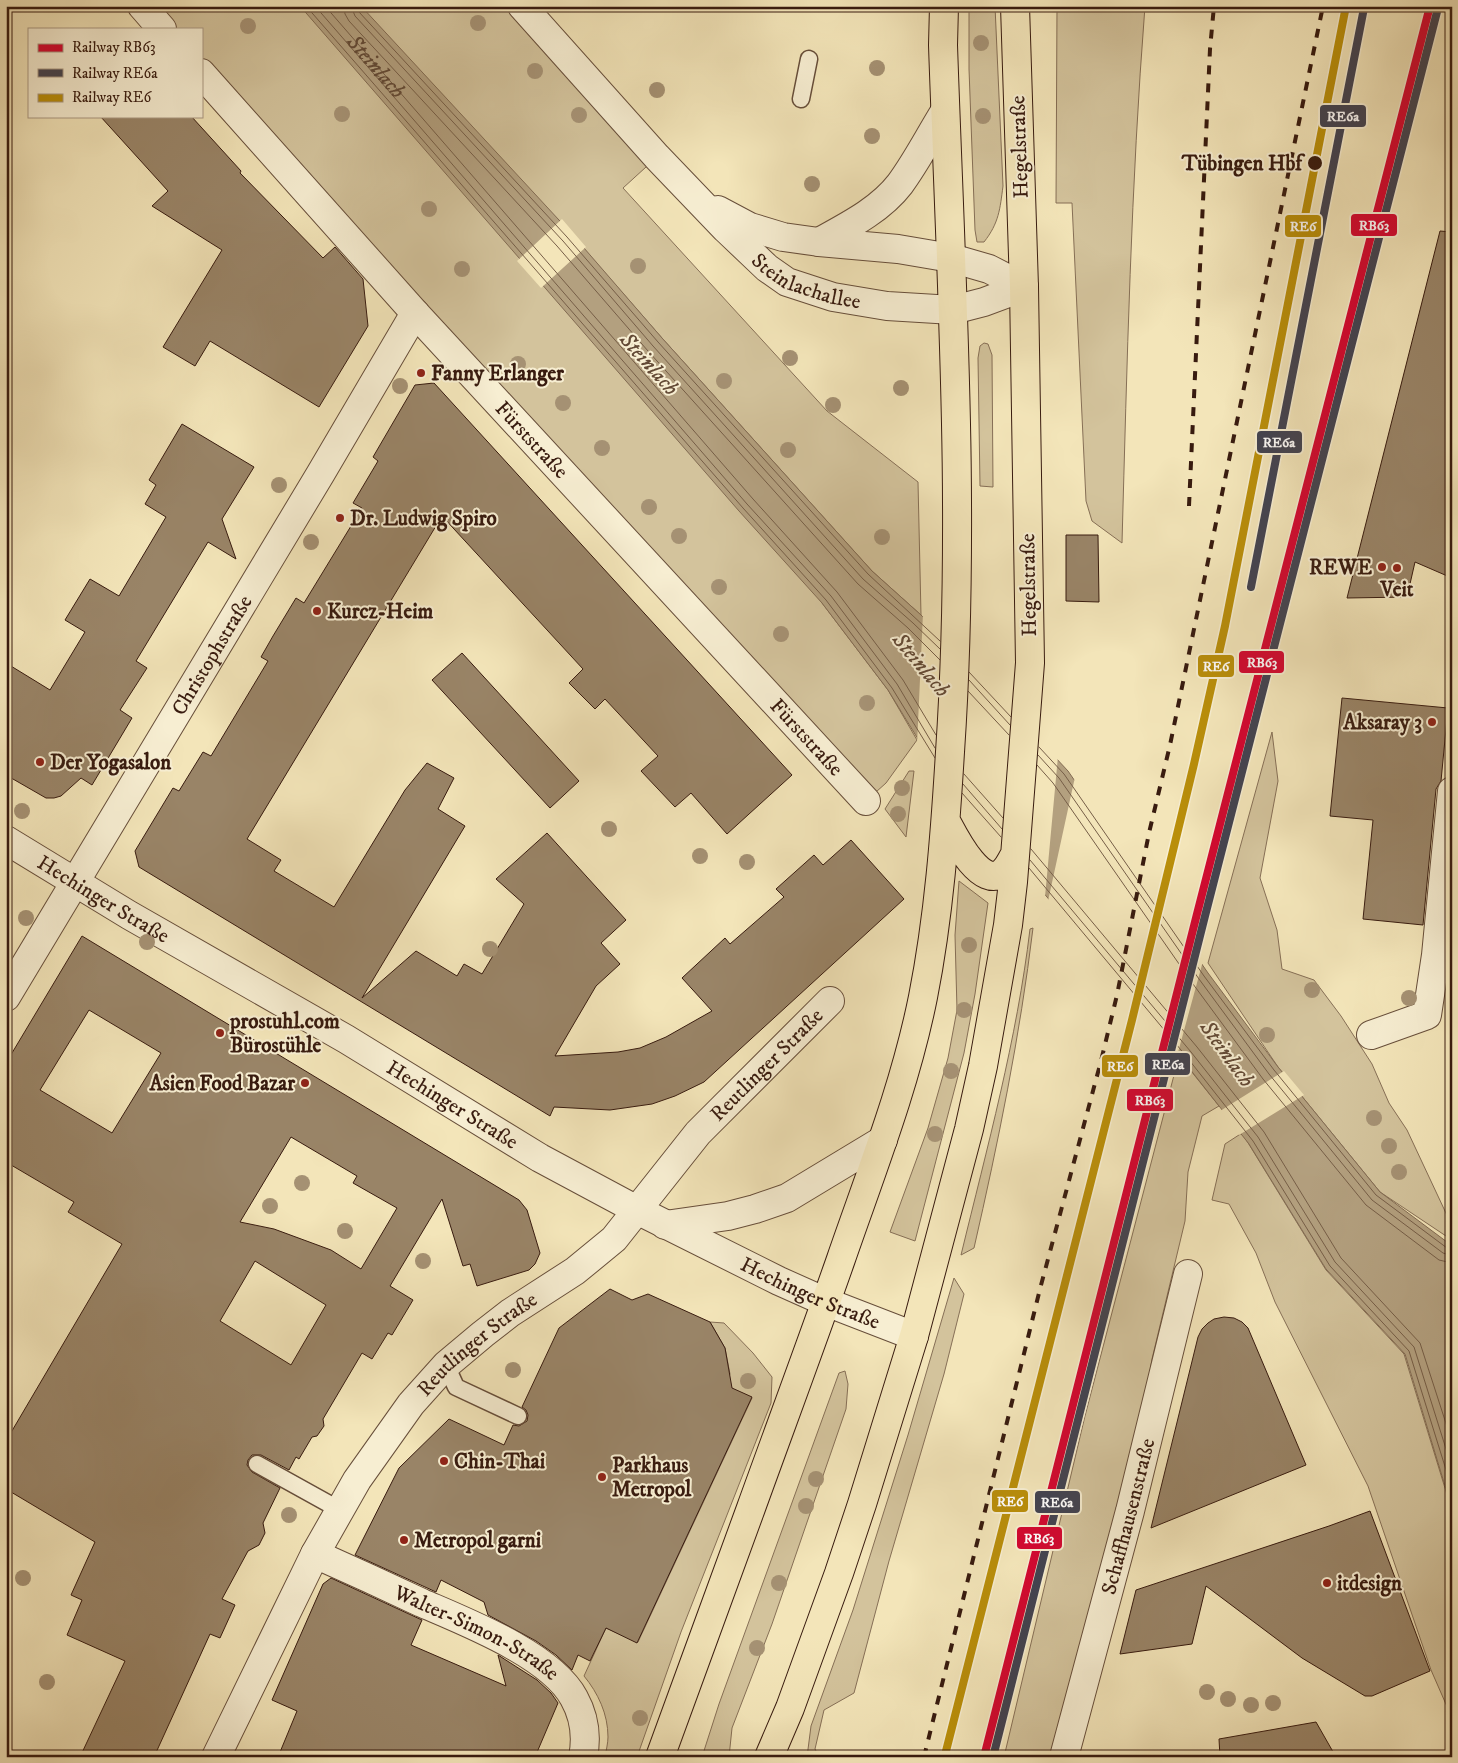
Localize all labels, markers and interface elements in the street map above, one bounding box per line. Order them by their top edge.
legend [28,28,202,118]
water label: Steinlach [340,28,411,104]
text: Railway RB63 [72,38,156,57]
text: Railway RE6a [72,64,158,83]
text: Railway RE6 [72,88,152,107]
street label: Hegelstraße [1005,95,1035,199]
line badge: RE6a [1319,104,1367,128]
text: RE6a [1327,108,1360,126]
place label: Tübingen Hbf [1181,151,1305,177]
marker: Tübingen Hbf [1306,154,1324,172]
line badge: RB63 [1350,213,1398,237]
line badge: RE6 [1284,214,1322,238]
text: RB63 [1359,217,1389,235]
text: RE6 [1290,218,1317,236]
street label: Steinlachallee [745,248,863,315]
water label: Steinlach [613,326,684,401]
place label: Fanny Erlanger [431,361,565,387]
marker: Fanny Erlanger [415,367,427,379]
street label: Fürststraße [489,396,574,485]
line badge: RE6a [1256,430,1303,454]
text: RE6a [1263,434,1296,452]
place label: Dr. Ludwig Spiro [350,506,497,532]
marker: Dr. Ludwig Spiro [334,512,346,524]
street label: Hegelstraße [1015,533,1043,637]
place label: REWE [1309,555,1372,581]
marker: REWE [1376,561,1388,573]
marker: Veit [1391,562,1403,574]
place label: Veit [1380,577,1414,603]
street label: Christophstraße [166,590,259,720]
place label: Kurcz-Heim [327,599,434,625]
marker: Kurcz-Heim [311,605,323,617]
water label: Steinlach [885,626,956,703]
line badge: RB63 [1238,650,1285,674]
line badge: RE6 [1197,654,1235,678]
text: RB63 [1247,654,1277,672]
text: RE6 [1203,658,1230,676]
street label: Fürststraße [764,694,849,782]
place label: Aksaray 3 [1342,710,1422,736]
marker: Aksaray 3 [1426,716,1438,728]
place label: Der Yogasalon [50,750,172,776]
marker: Der Yogasalon [34,756,46,768]
street label: Hechinger Straße [32,850,174,950]
street label: Reutlinger Straße [705,1003,829,1127]
place label: prostuhl.com Bürostühle [229,1009,340,1059]
water label: Steinlach [1193,1014,1260,1093]
marker: prostuhl.com Bürostühle [214,1027,226,1039]
line badge: RE6a [1144,1052,1191,1076]
line badge: RE6 [1101,1054,1139,1078]
street label: Hechinger Straße [381,1055,523,1156]
text: RE6a [1152,1056,1185,1074]
text: RE6 [1107,1058,1134,1076]
place label: Asien Food Bazar [148,1071,296,1097]
marker: Asien Food Bazar [299,1077,311,1089]
line badge: RB63 [1126,1088,1174,1112]
text: RB63 [1135,1092,1165,1110]
street label: Hechinger Straße [736,1252,884,1336]
street label: Reutlinger Straße [412,1287,543,1402]
street label: Schaffhausenstraße [1096,1435,1161,1598]
place label: Chin-Thai [454,1449,546,1475]
place label: Parkhaus Metropol [612,1453,692,1503]
marker: Chin-Thai [438,1455,450,1467]
marker: Parkhaus Metropol [596,1471,608,1483]
line badge: RE6 [991,1489,1029,1513]
line badge: RE6a [1034,1490,1081,1514]
text: RE6 [997,1493,1024,1511]
text: RE6a [1041,1494,1074,1512]
line badge: RB63 [1016,1526,1063,1550]
place label: Metropol garni [414,1528,542,1554]
text: RB63 [1024,1530,1054,1548]
marker: Metropol garni [398,1534,410,1546]
place label: itdesign [1337,1571,1403,1597]
marker: itdesign [1321,1577,1333,1589]
street label: Walter-Simon-Straße [389,1579,565,1687]

